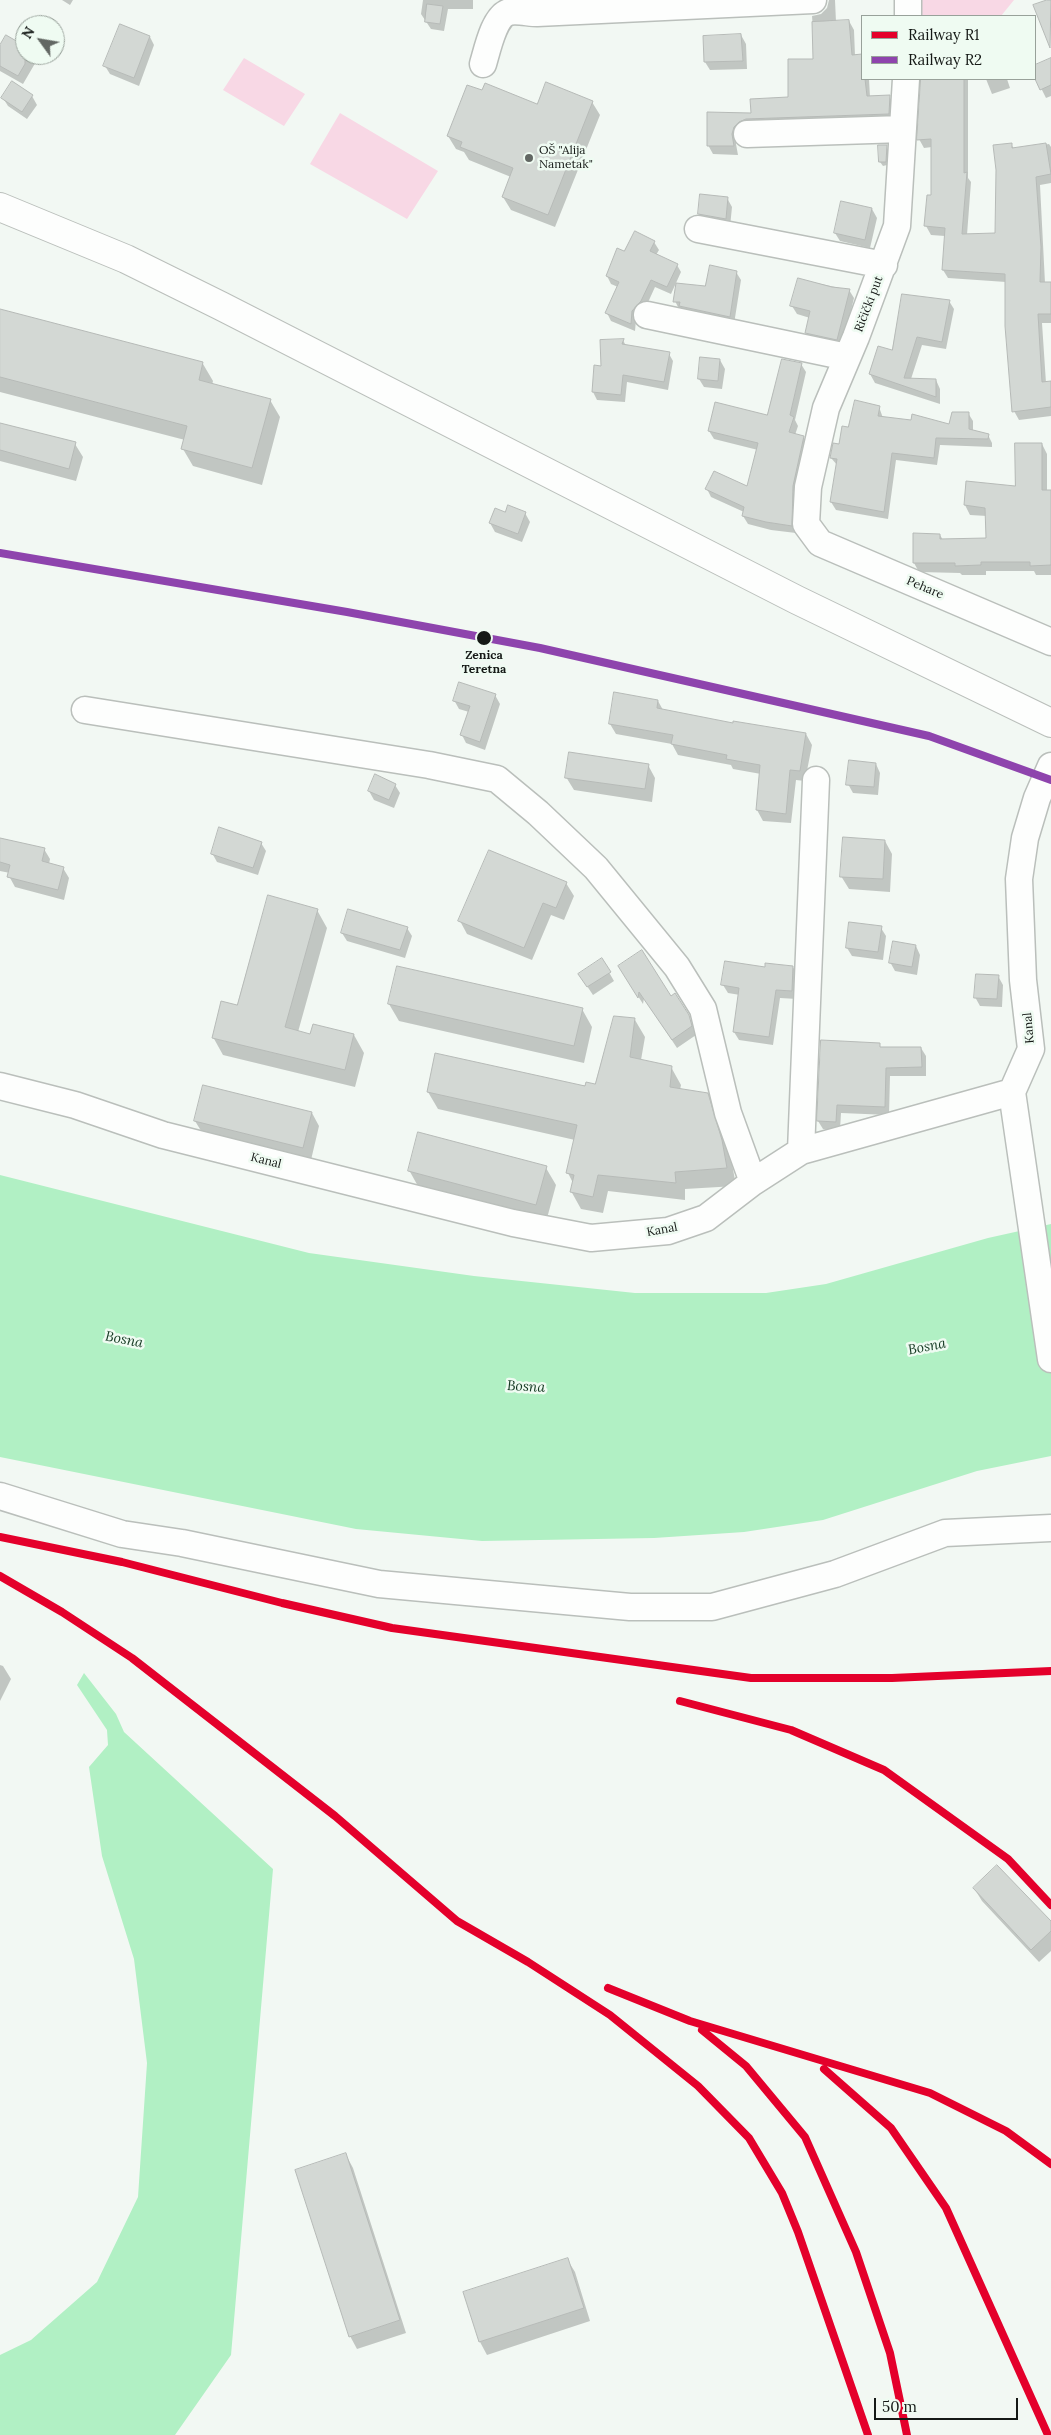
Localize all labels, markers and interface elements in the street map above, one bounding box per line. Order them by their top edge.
north arrow [15,15,65,65]
legend [861,15,1036,80]
text: N [18,23,39,42]
text: Railway R1 [908,25,980,44]
text: Railway R2 [908,50,982,69]
place label: OŠ "Alija Nametak" [539,144,593,172]
marker: OŠ "Alija Nametak" [523,152,535,164]
street label: Ričički put [852,274,886,334]
street label: Pehare [904,574,946,602]
marker: Zenica Teretna [475,629,493,647]
place label: Zenica Teretna [462,649,506,677]
street label: Kanal [1020,1012,1038,1044]
street label: Kanal [249,1150,283,1172]
street label: Kanal [645,1220,679,1240]
water label: Bosna [104,1328,144,1352]
water label: Bosna [907,1335,947,1359]
water label: Bosna [506,1378,546,1396]
scale bar [876,2388,1020,2420]
text: 50 m [882,2397,917,2416]

